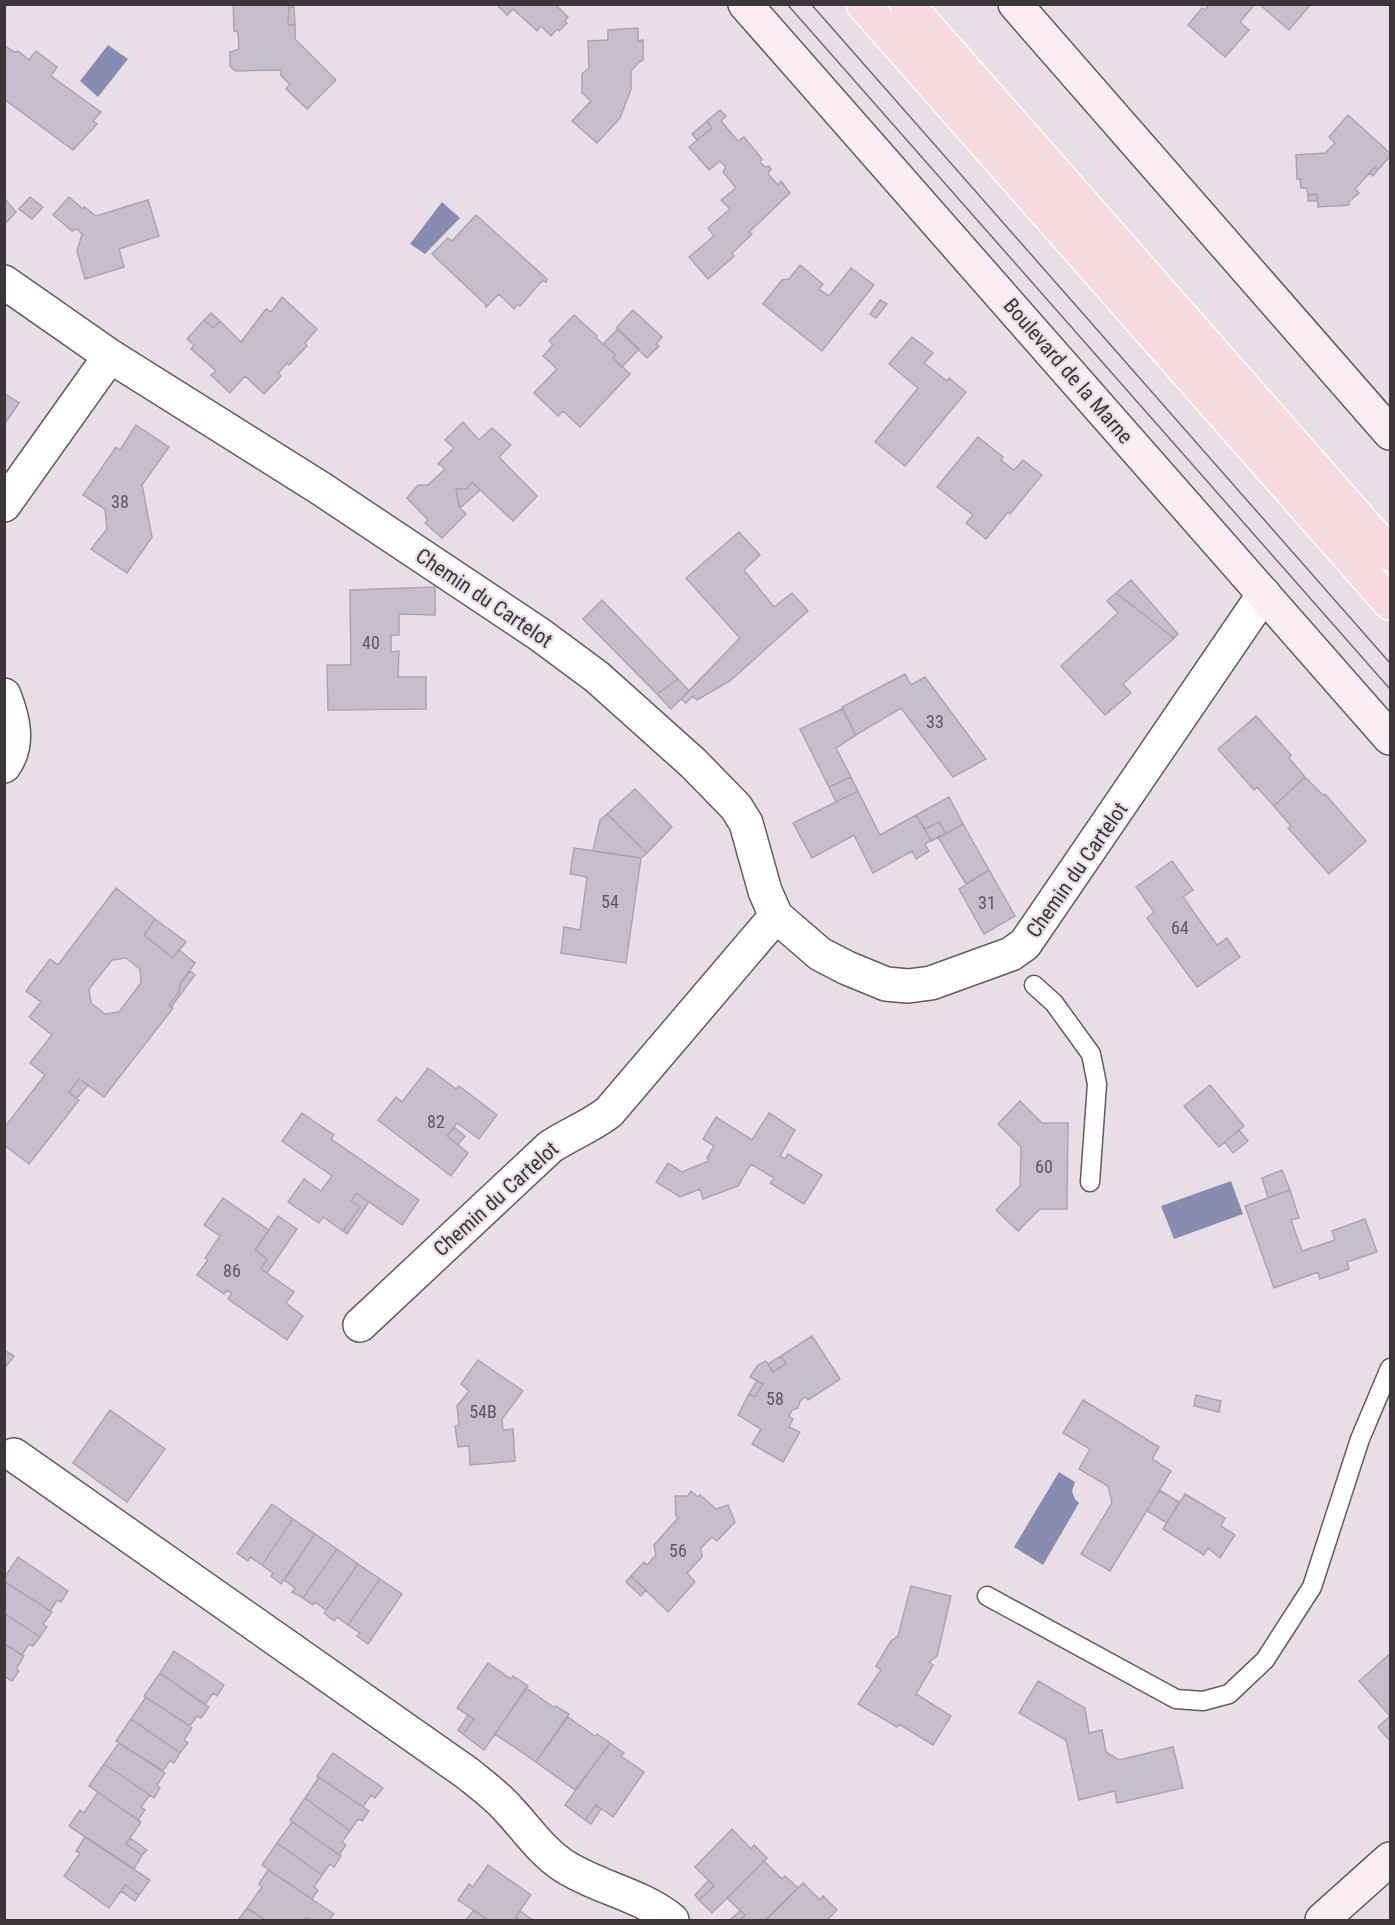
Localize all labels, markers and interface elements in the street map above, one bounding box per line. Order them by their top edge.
street label: Boulevard de la Marne [999,294,1138,448]
house number: 38 [111,491,129,512]
street label: Chemin du Cartelot [411,543,557,653]
house number: 40 [362,632,380,653]
house number: 33 [926,711,944,732]
street label: Chemin du Cartelot [1021,798,1133,942]
house number: 54 [601,891,619,912]
house number: 31 [978,892,996,913]
house number: 64 [1171,917,1189,938]
house number: 82 [427,1111,445,1132]
street label: Chemin du Cartelot [429,1137,563,1261]
house number: 60 [1035,1156,1053,1177]
house number: 86 [223,1260,241,1281]
house number: 58 [766,1388,784,1409]
house number: 54B [469,1401,497,1422]
house number: 56 [669,1540,687,1561]

